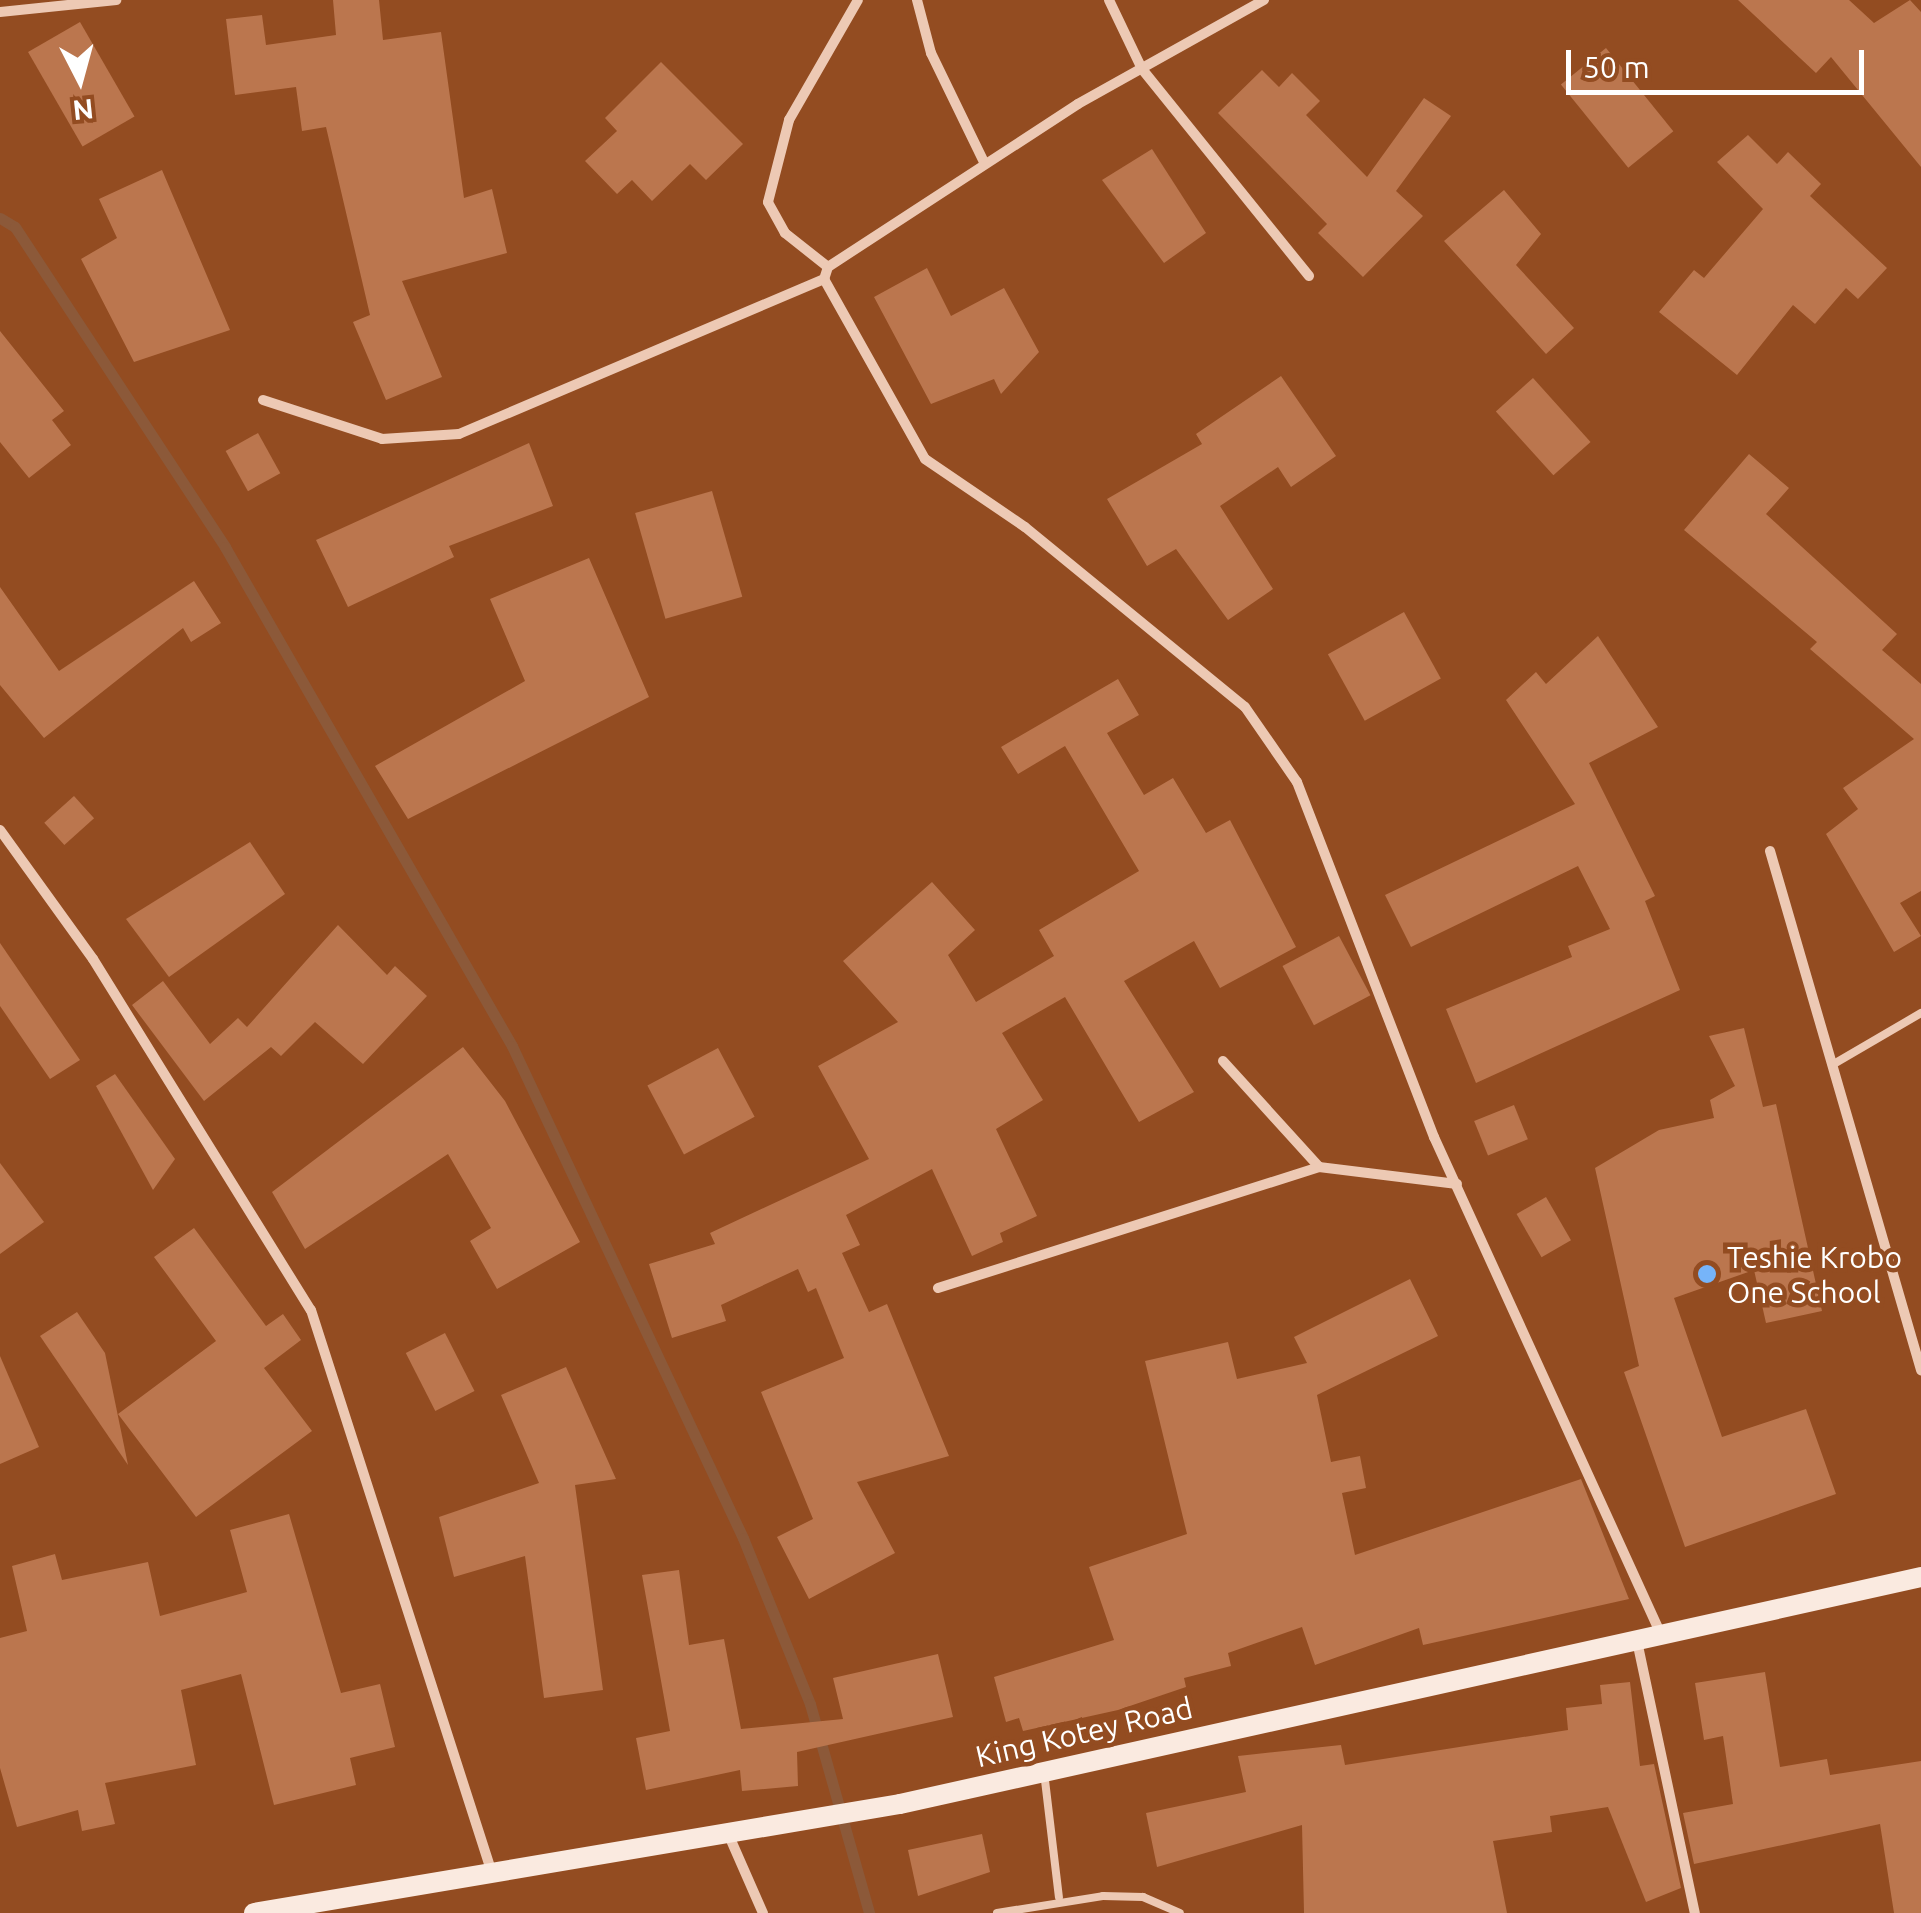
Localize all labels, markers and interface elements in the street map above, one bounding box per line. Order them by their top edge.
north arrow [30,30,130,130]
scale bar [1571,30,1868,92]
text: 50 m [1583,50,1650,84]
text: N [71,94,95,127]
place label: Teshie Krobo One School [1727,1239,1902,1310]
marker: Teshie Krobo One School [1696,1263,1718,1285]
street label: King Kotey Road [972,1690,1196,1774]

